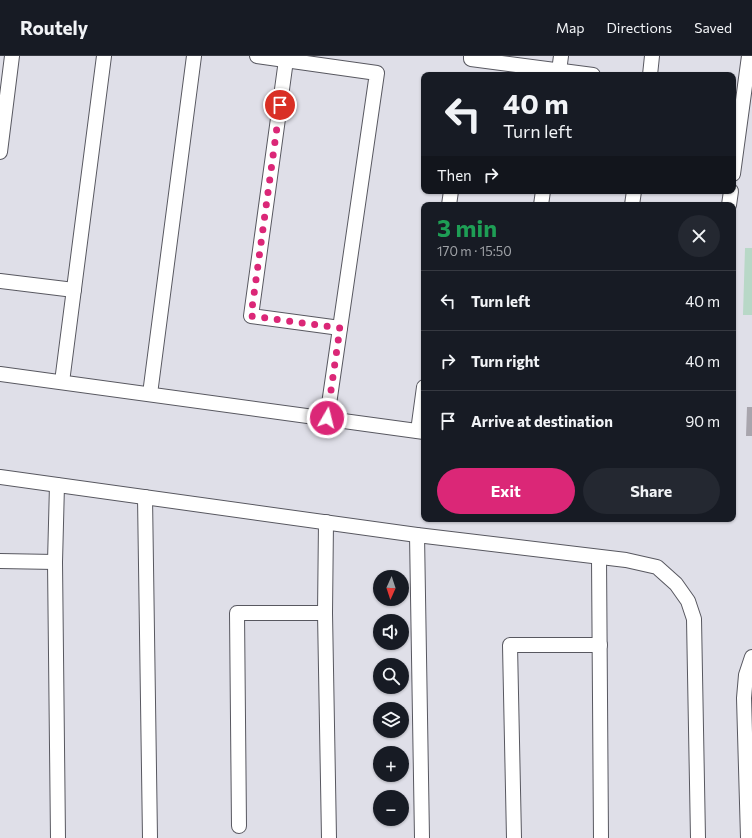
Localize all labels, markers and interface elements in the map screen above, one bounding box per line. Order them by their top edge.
text: Routely [20,16,88,39]
text: Map [556,19,585,36]
text: Directions [607,19,672,36]
text: Saved [694,19,732,36]
text: 40 m [503,86,569,120]
pin [263,88,297,122]
icon: left [437,88,489,140]
icon: arrive [269,94,291,116]
text: Turn left [503,120,572,142]
icon: right [480,164,502,186]
text: Then [437,166,472,184]
text: 3 min [437,213,497,242]
button: close [678,215,720,257]
text: 170 m · 15:50 [437,243,512,259]
icon: left [437,290,459,312]
text: Turn left [471,292,530,310]
text: 40 m [685,292,720,310]
icon: right [437,350,459,372]
text: Turn right [471,352,540,370]
text: 40 m [685,352,720,370]
position arrow [306,397,348,439]
icon: arrive [437,410,459,432]
text: Arrive at destination [471,412,613,430]
text: 90 m [685,412,720,430]
button: Exit [437,468,575,514]
button: Share [583,468,720,514]
north arrow [373,570,409,606]
map controls [373,570,409,826]
button: sound [373,614,409,650]
button: search [373,658,409,694]
button: layers [373,702,409,738]
button: + [373,746,409,782]
button: − [373,790,409,826]

